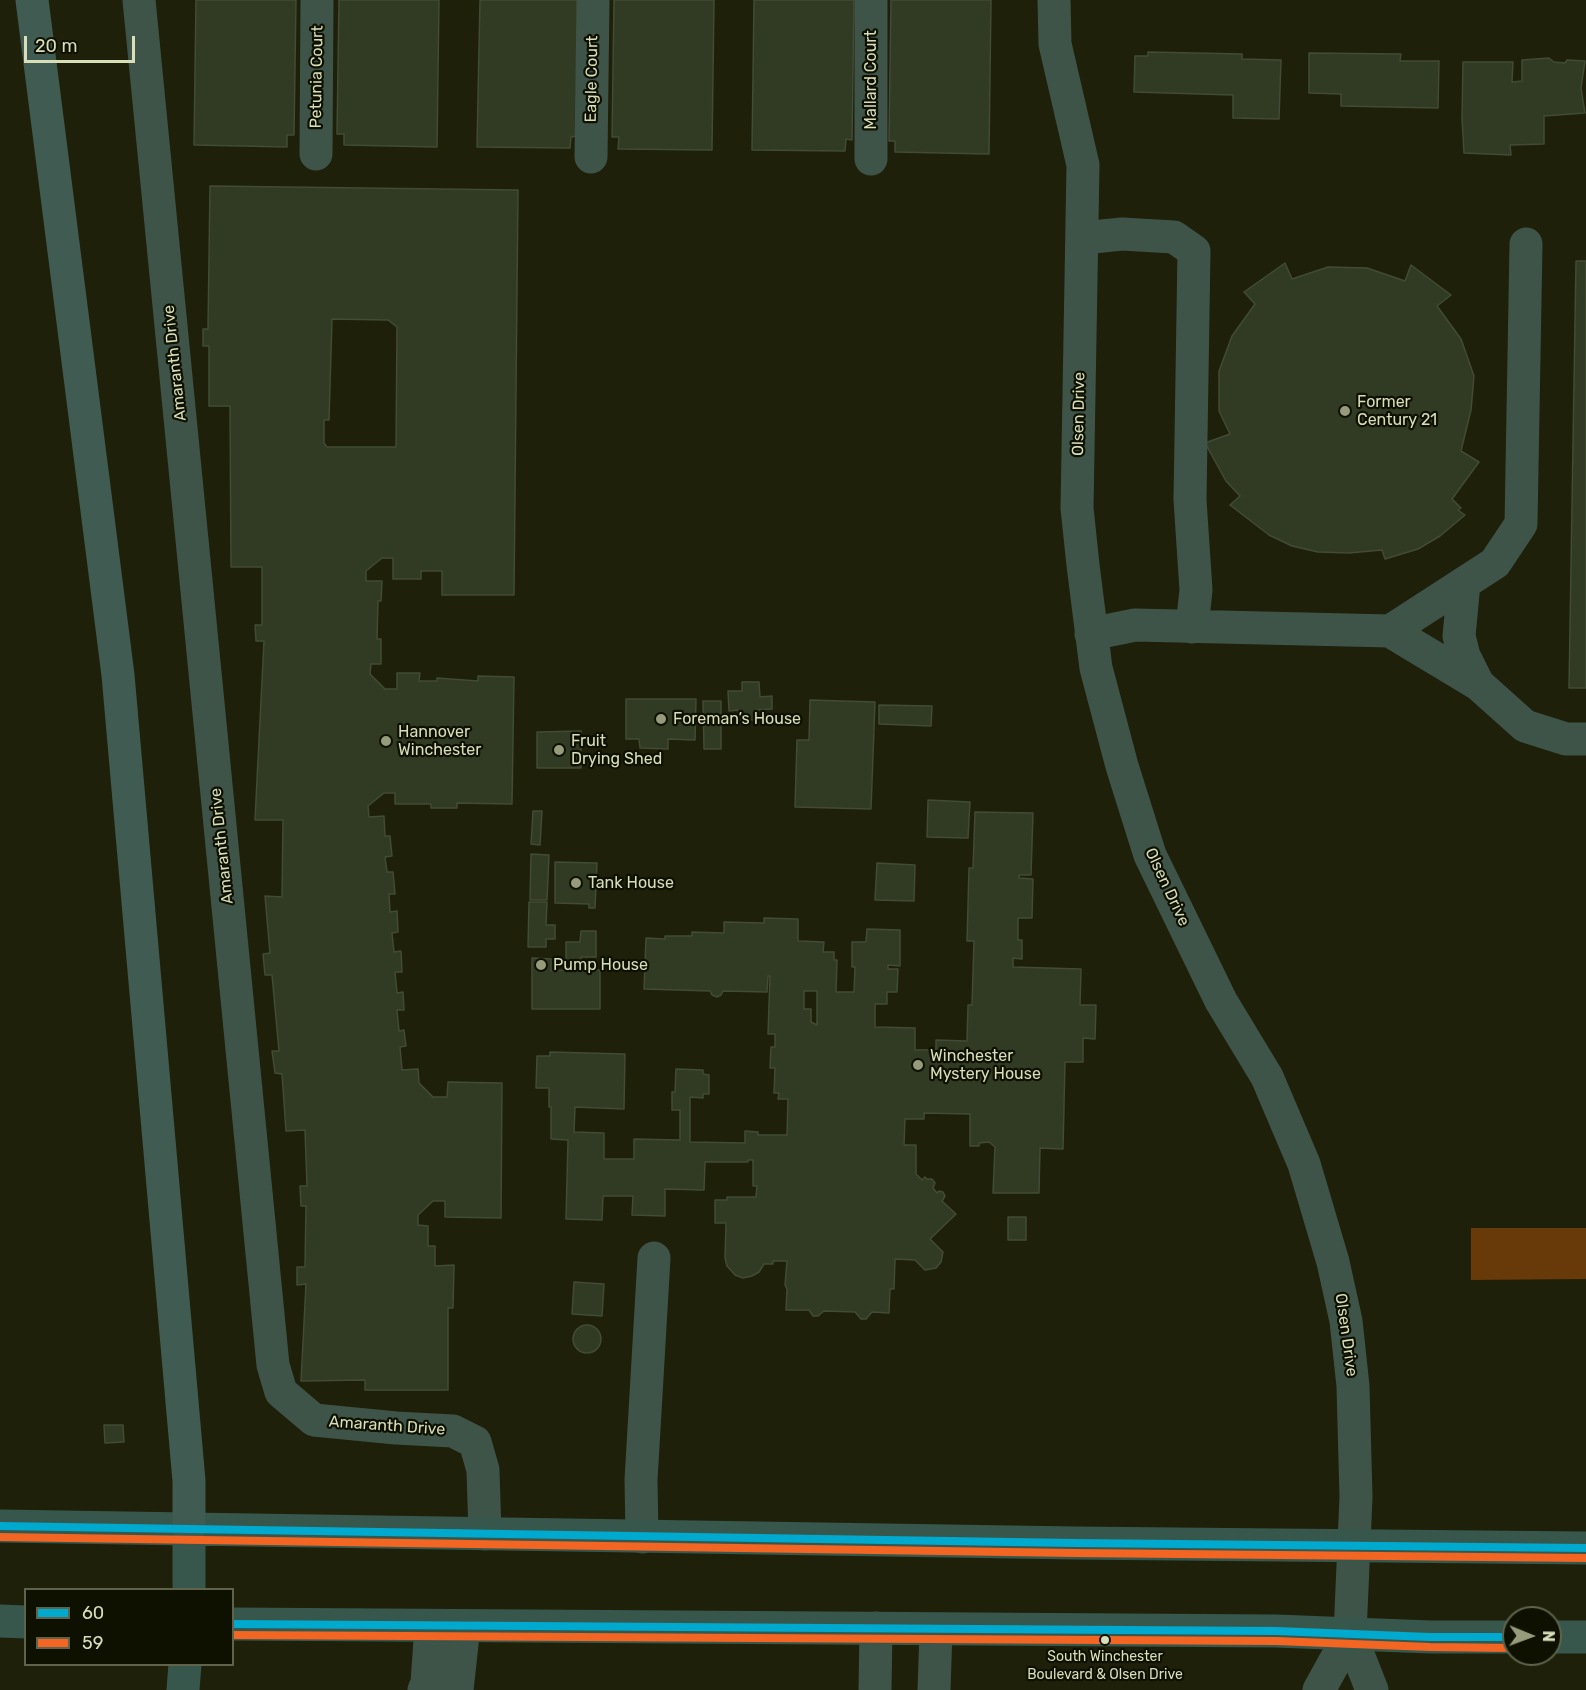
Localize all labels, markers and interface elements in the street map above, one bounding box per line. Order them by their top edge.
scale bar [27,24,138,62]
street label: Petunia Court [307,25,327,129]
street label: Mallard Court [861,30,881,130]
text: 20 m [35,35,77,57]
street label: Eagle Court [582,36,602,122]
street label: Amaranth Drive [159,304,191,422]
street label: Olsen Drive [1069,372,1089,456]
place label: Former Century 21 [1357,392,1437,430]
marker: Former Century 21 [1338,404,1352,418]
place label: Foreman’s House [673,709,801,729]
marker: Foreman’s House [654,712,668,726]
place label: Hannover Winchester [398,722,481,760]
place label: Fruit Drying Shed [571,731,662,769]
marker: Hannover Winchester [379,734,393,748]
marker: Fruit Drying Shed [552,743,566,757]
street label: Amaranth Drive [206,787,238,905]
street label: Olsen Drive [1141,845,1193,929]
place label: Tank House [588,873,674,893]
marker: Tank House [569,876,583,890]
place label: Pump House [553,955,648,975]
marker: Pump House [534,958,548,972]
place label: Winchester Mystery House [930,1046,1041,1084]
marker: Winchester Mystery House [911,1058,925,1072]
street label: Olsen Drive [1331,1292,1361,1378]
street label: Amaranth Drive [328,1412,446,1440]
legend [24,1588,234,1666]
text: 60 [82,1602,104,1624]
north arrow [1502,1606,1562,1666]
text: N [1539,1630,1558,1642]
text: 59 [82,1632,103,1654]
marker: South Winchester Boulevard & Olsen Drive [1099,1634,1111,1646]
place label: South Winchester Boulevard & Olsen Drive [1027,1649,1183,1682]

